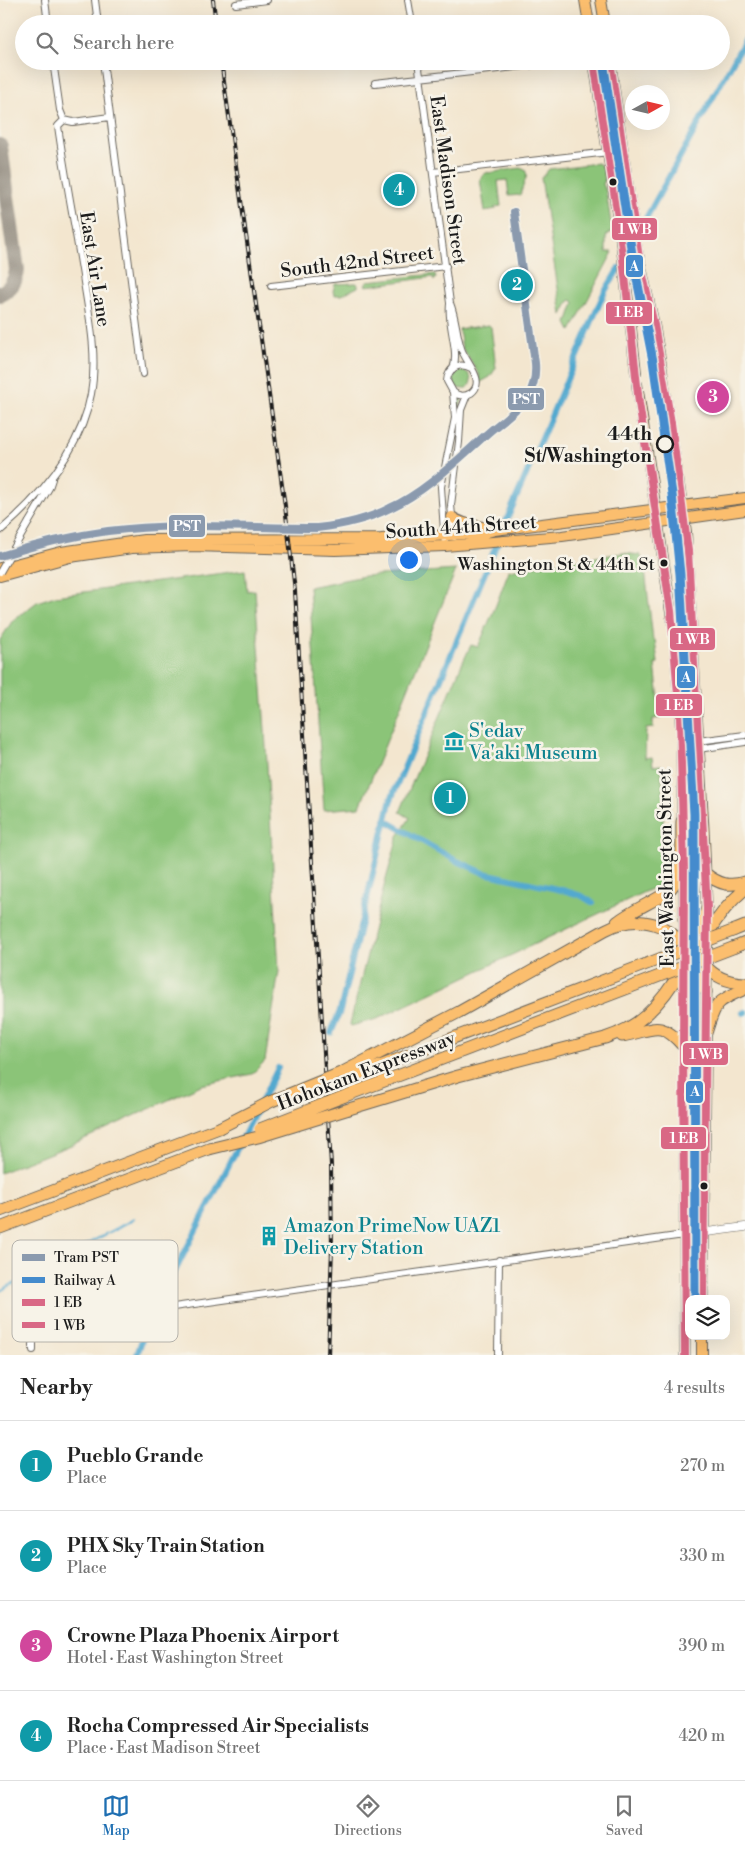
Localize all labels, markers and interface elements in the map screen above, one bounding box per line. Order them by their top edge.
search box [15,15,730,70]
icon: search [33,29,61,57]
text: Search here [73,31,174,55]
north arrow [625,85,670,130]
street label: East Madison Street [424,94,472,267]
pin: 4 [383,171,415,209]
unlabelled marker [608,177,618,187]
street label: East Air Lane [74,210,116,329]
line badge: 1 WB [611,217,658,241]
text: 1 WB [618,221,652,239]
street label: South 42nd Street [279,241,435,283]
line badge: A [625,254,644,278]
text: A [628,258,640,276]
pin: 2 [501,266,533,304]
line badge: 1 EB [605,301,653,325]
text: 1 EB [614,304,644,322]
pin: 3 [697,378,729,416]
line badge: PST [507,387,545,411]
text: PST [512,391,540,409]
place label: 44th St/Washington [524,422,652,468]
marker: 44th St/Washington [656,435,674,453]
street label: South 44th Street [385,510,538,544]
line badge: PST [168,514,206,538]
text: PST [173,518,201,536]
your location [396,547,422,573]
place label: Washington St & 44th St [456,553,656,576]
marker: Washington St & 44th St [659,558,669,568]
line badge: 1 WB [669,627,716,651]
text: 1 WB [676,631,710,649]
line badge: A [676,665,696,689]
text: A [680,669,692,687]
line badge: 1 EB [655,693,703,717]
text: 1 EB [664,697,694,715]
place label: S'edav Va'aki Museum [468,719,598,765]
museum icon: S'edav Va'aki Museum [443,730,465,752]
street label: East Washington Street [652,768,680,967]
pin: 1 [434,779,466,817]
street label: Hohokam Expressway [274,1026,460,1116]
line badge: 1 WB [682,1042,729,1066]
text: 1 WB [689,1046,723,1064]
line badge: A [685,1080,704,1104]
text: A [689,1083,701,1101]
line badge: 1 EB [660,1126,707,1150]
text: 1 EB [669,1130,699,1148]
unlabelled marker [699,1181,709,1191]
place label: Amazon PrimeNow UAZ1 Delivery Station [283,1214,501,1260]
building icon: Amazon PrimeNow UAZ1 Delivery Station [258,1225,280,1247]
legend [12,1240,178,1342]
text: Tram PST [54,1249,119,1267]
text: Railway A [54,1272,116,1290]
text: 1 EB [54,1294,82,1312]
map controls [685,1295,730,1340]
button: layers [685,1295,730,1340]
text: 1 WB [54,1317,85,1335]
text: Nearby [20,1375,93,1401]
text: 4 results [664,1378,725,1398]
text: Pueblo Grande [67,1444,203,1468]
text: 1 [32,1456,40,1476]
text: 270 m [680,1456,725,1476]
text: Place [67,1468,107,1488]
text: PHX Sky Train Station [67,1534,265,1558]
text: 2 [31,1546,41,1566]
text: 330 m [679,1546,725,1566]
text: Place [67,1558,107,1578]
text: Crowne Plaza Phoenix Airport [67,1624,339,1648]
text: 3 [31,1636,41,1656]
text: 390 m [679,1636,725,1656]
text: Hotel · East Washington Street [67,1648,284,1668]
text: Rocha Compressed Air Specialists [67,1714,369,1738]
text: 4 [31,1726,41,1746]
text: 420 m [678,1726,725,1746]
text: Place · East Madison Street [67,1738,260,1758]
tab: Map [102,1792,130,1840]
tab: Directions [334,1792,402,1840]
tab: Saved [606,1792,643,1840]

